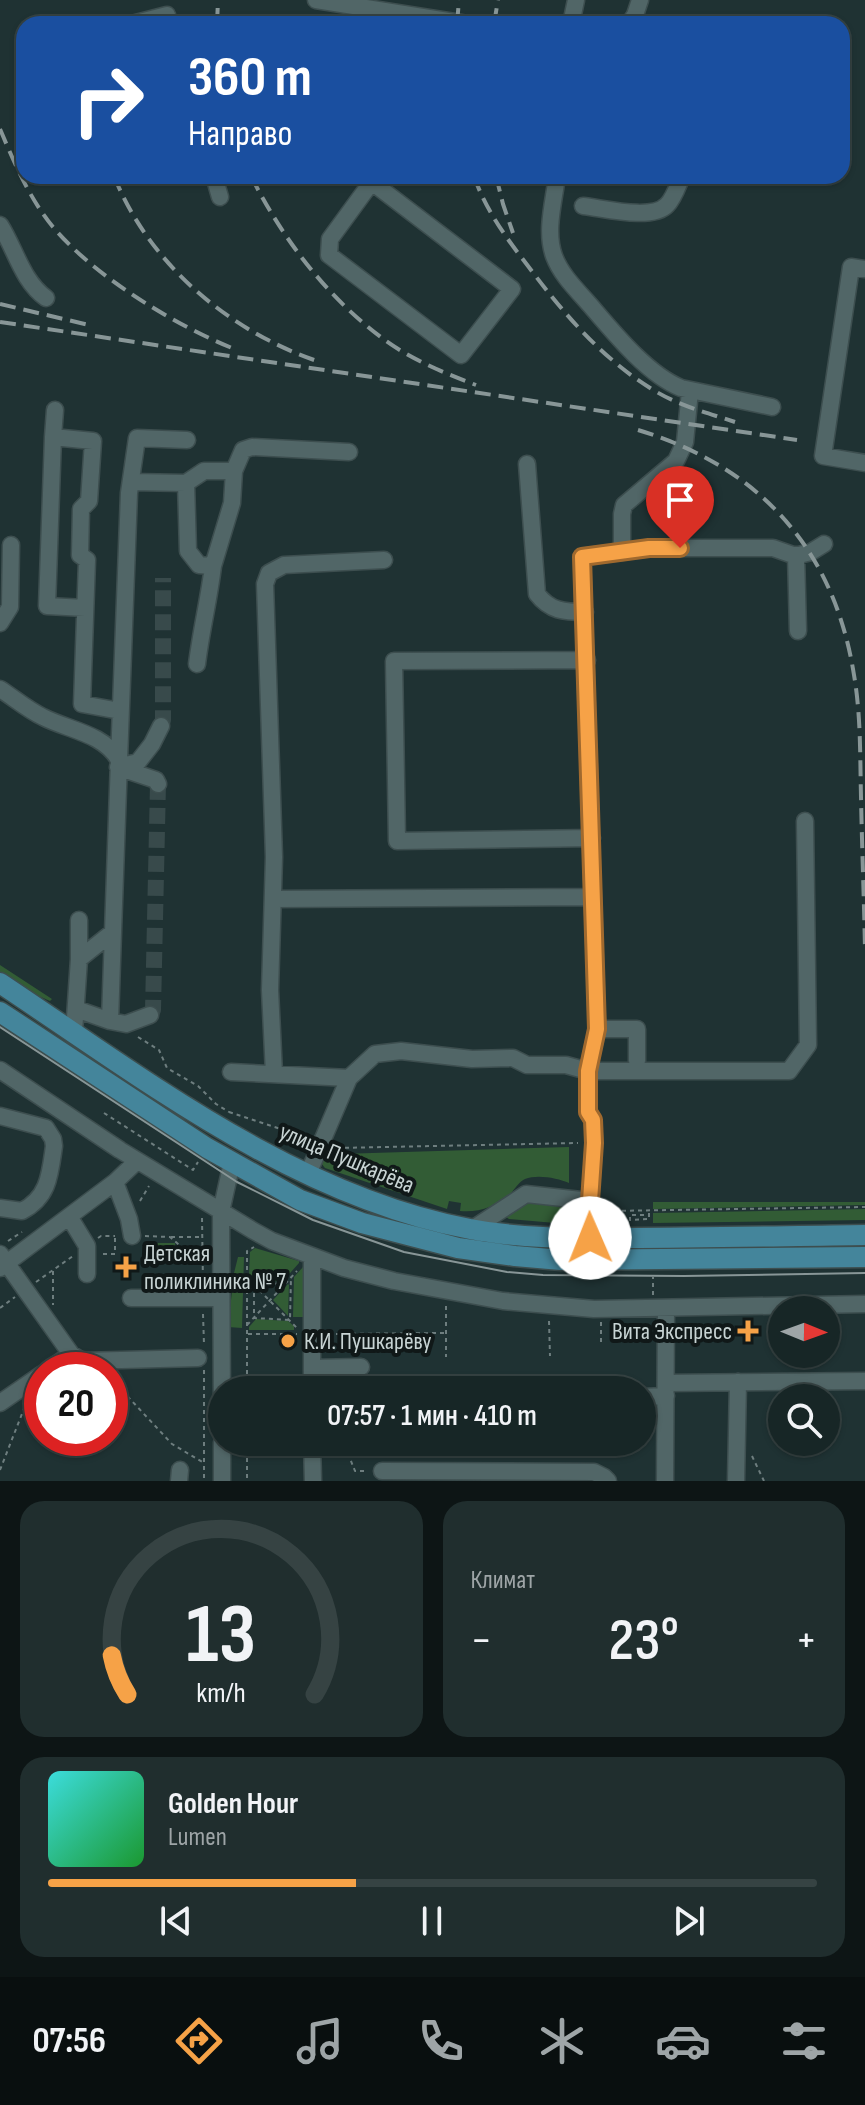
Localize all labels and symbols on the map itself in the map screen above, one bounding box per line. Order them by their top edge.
pin [646,466,714,548]
street label: улица Пушкарёва [275,1117,419,1200]
position arrow [548,1196,632,1280]
place label: Детская поликлиника № 7 [144,1239,286,1296]
marker: Детская поликлиника № 7 [115,1256,137,1278]
north arrow [768,1296,840,1368]
place label: Вита Экспресс [612,1317,732,1346]
marker: Вита Экспресс [739,1322,757,1340]
place label: К.И. Пушкарёву [304,1327,432,1356]
marker: К.И. Пушкарёву [279,1332,297,1350]
speed limit sign: 20 [24,1352,128,1456]

